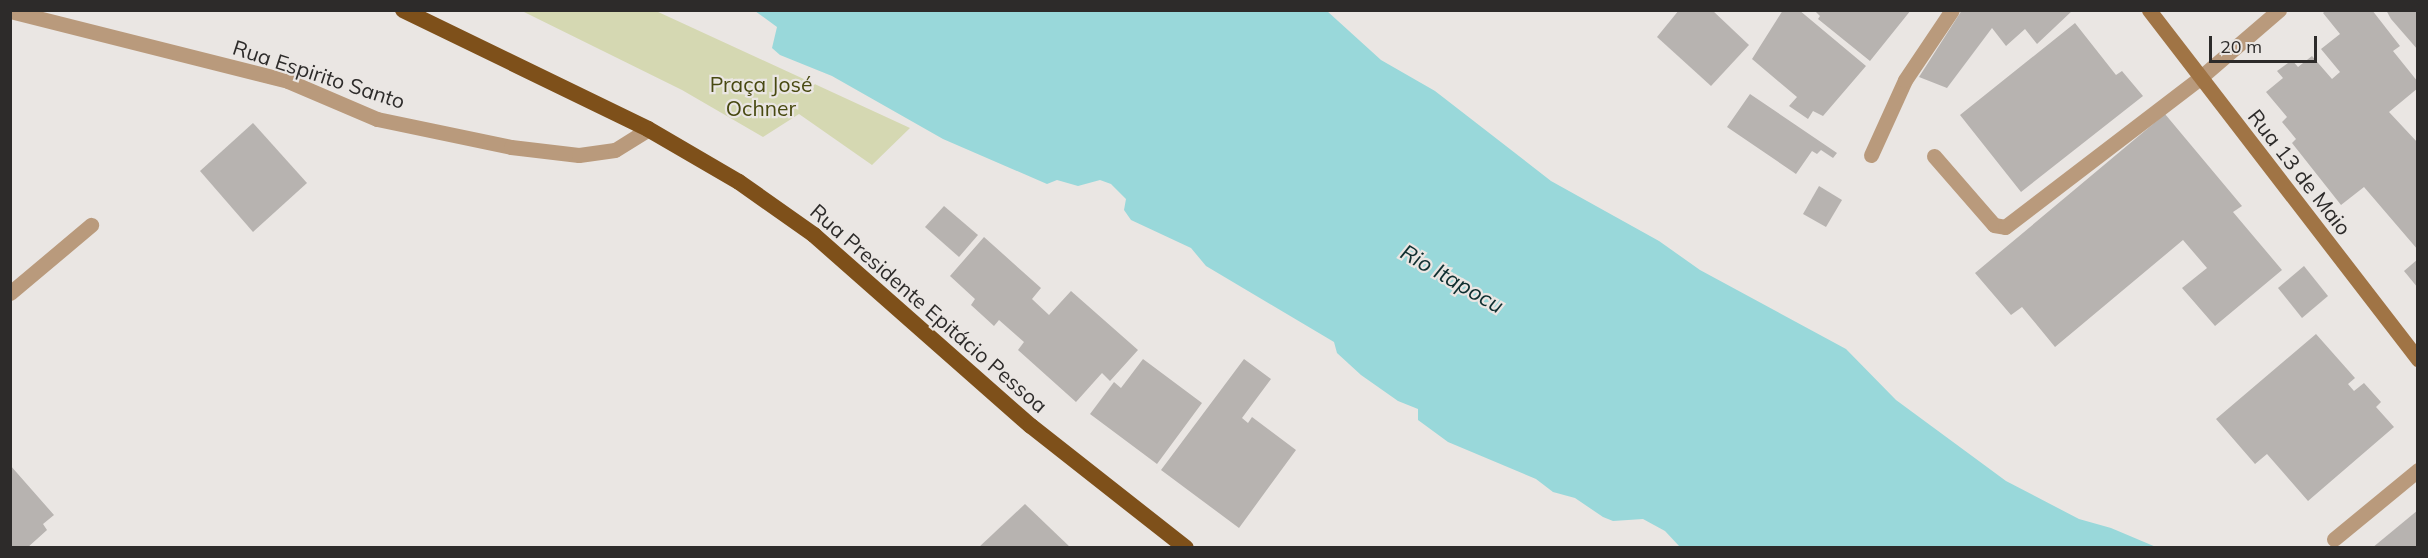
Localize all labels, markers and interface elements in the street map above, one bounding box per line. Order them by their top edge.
scale bar [2212,24,2320,62]
street label: Rua Espirito Santo [230,34,408,114]
text: 20 m [2220,35,2262,58]
park label: Praça José Ochner [710,71,812,121]
street label: Rua 13 de Maio [2243,104,2357,240]
street label: Rua Presidente Epitácio Pessoa [805,198,1053,418]
water label: Rio Itapocu [1396,239,1508,319]

